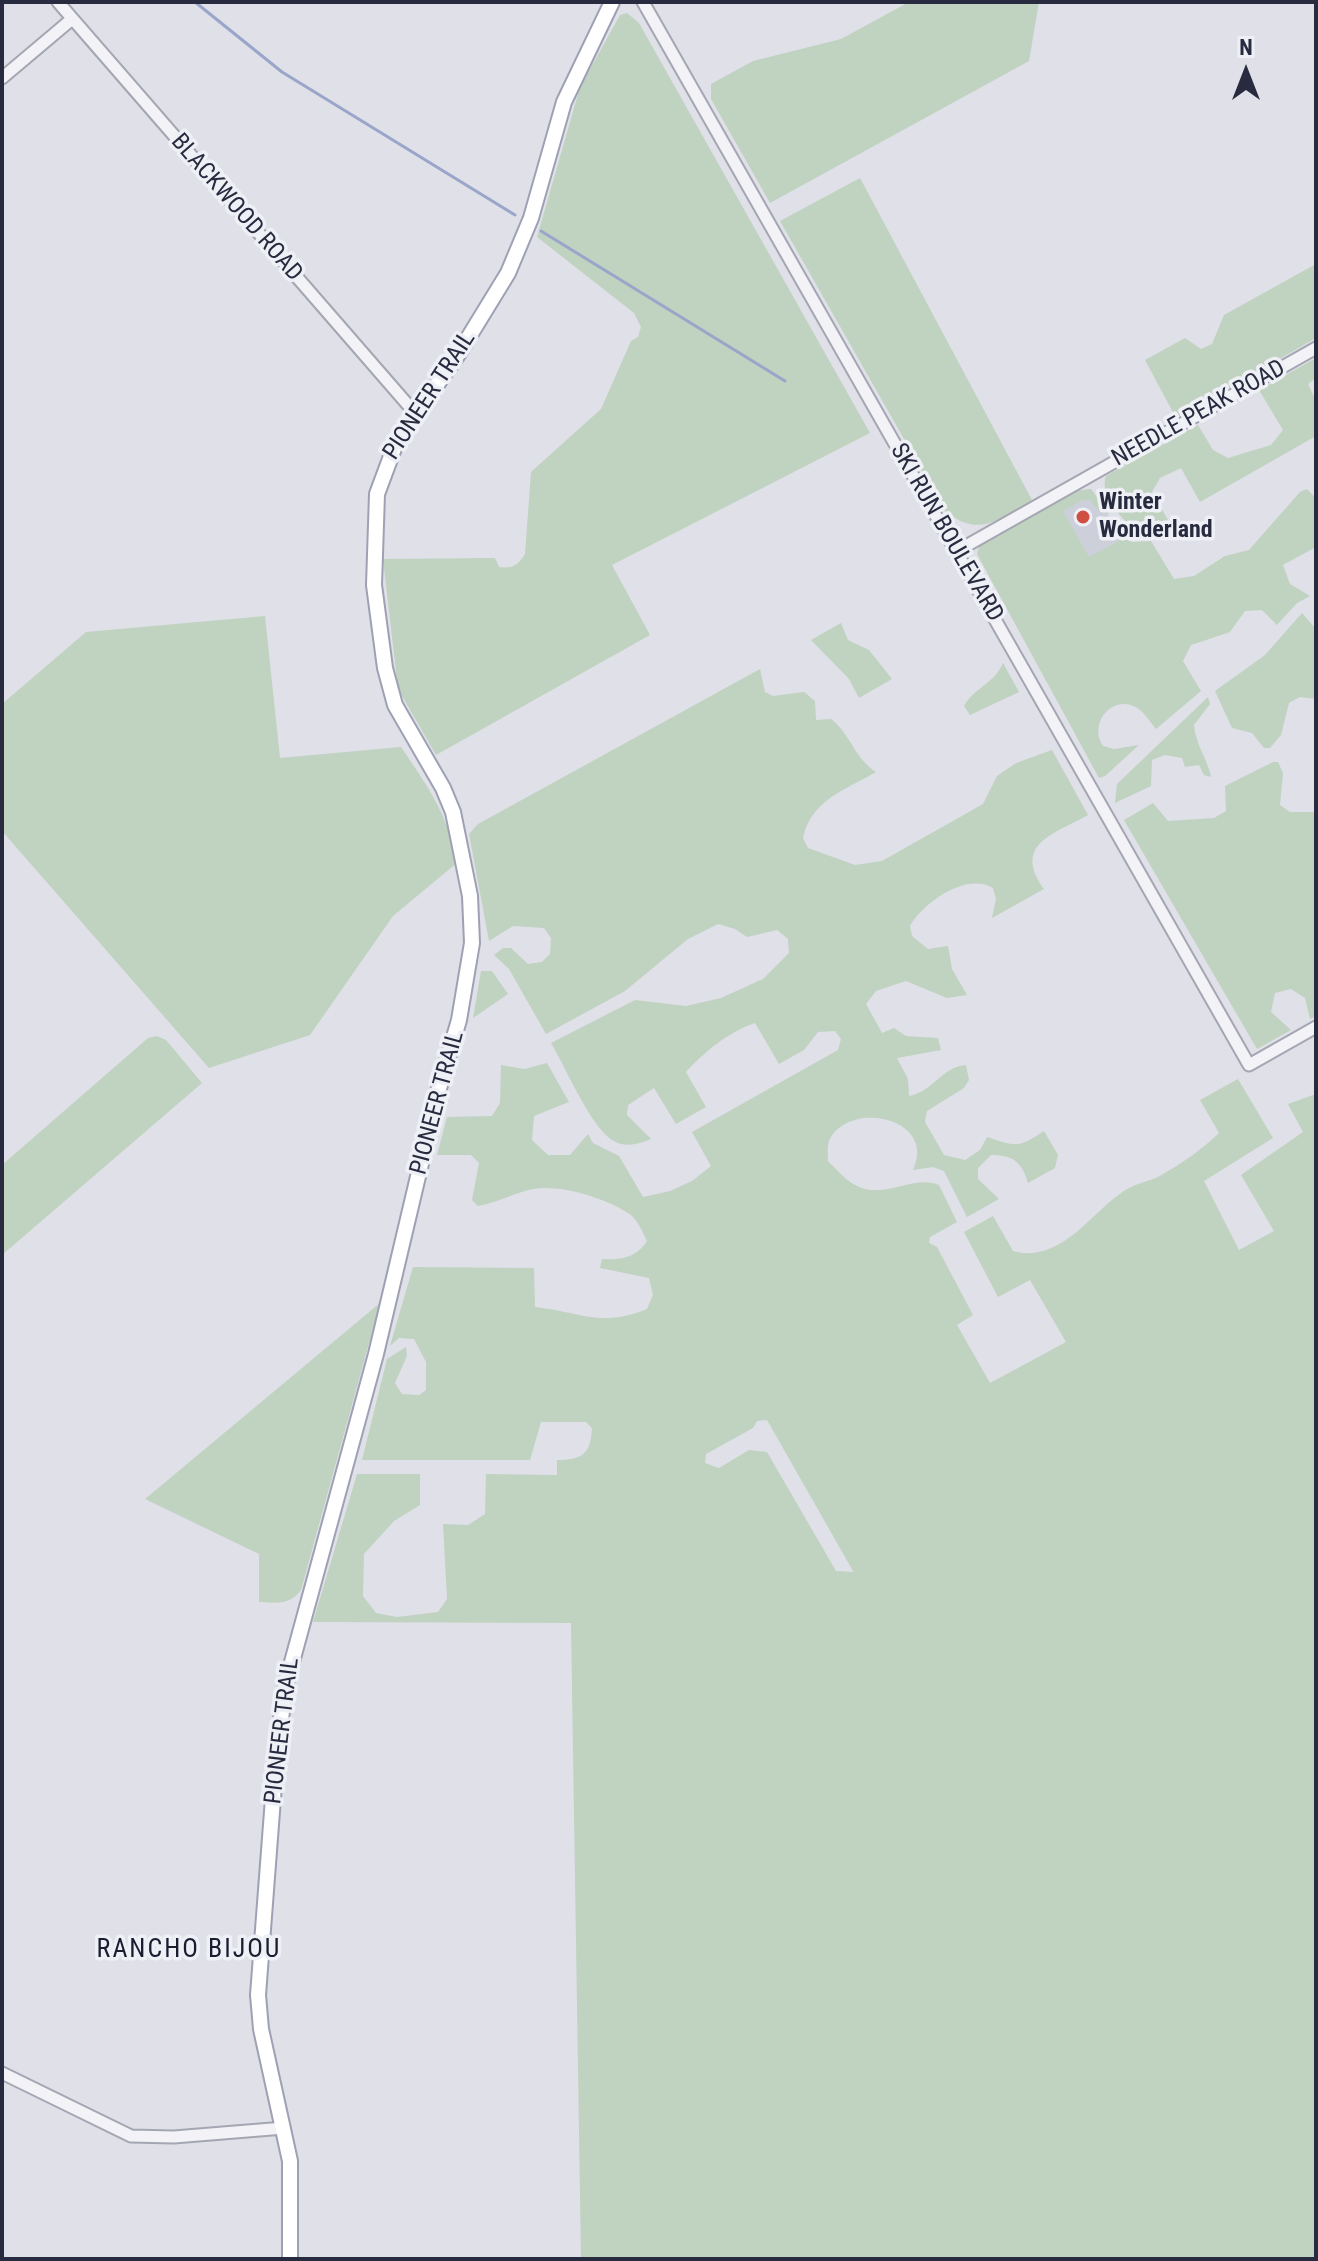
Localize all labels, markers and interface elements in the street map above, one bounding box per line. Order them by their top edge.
north arrow [1206,32,1286,112]
text: N [1239,35,1253,60]
street label: BLACKWOOD ROAD [164,128,308,288]
street label: PIONEER TRAIL [378,326,482,466]
street label: NEEDLE PEAK ROAD [1107,355,1291,473]
street label: SKI RUN BOULEVARD [883,439,1009,627]
place label: Winter Wonderland [1099,489,1213,545]
marker: Winter Wonderland [1074,508,1092,526]
street label: PIONEER TRAIL [405,1028,471,1178]
street label: PIONEER TRAIL [260,1656,306,1806]
district label: RANCHO BIJOU [97,1934,281,1966]

